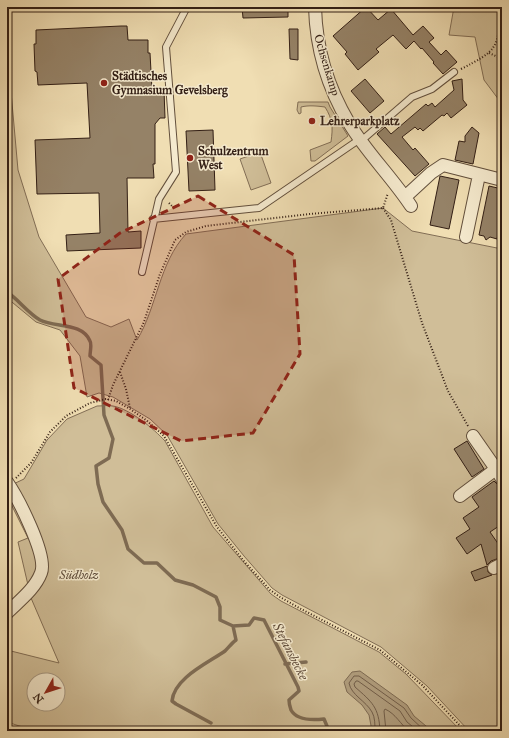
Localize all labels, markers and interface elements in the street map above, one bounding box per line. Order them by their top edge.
street label: Ochsenkamp [311,33,343,97]
place label: Städtisches Gymnasium Gevelsberg [112,69,228,98]
marker: Städtisches Gymnasium Gevelsberg [99,78,109,88]
place label: Lehrerparkplatz [320,114,400,129]
marker: Lehrerparkplatz [307,116,317,126]
place label: Schulzentrum West [198,144,269,172]
marker: Schulzentrum West [185,153,195,163]
park label: Südholz [58,568,99,582]
water label: Stefansbecke [268,619,312,684]
north arrow [26,672,66,712]
text: N [30,690,47,706]

